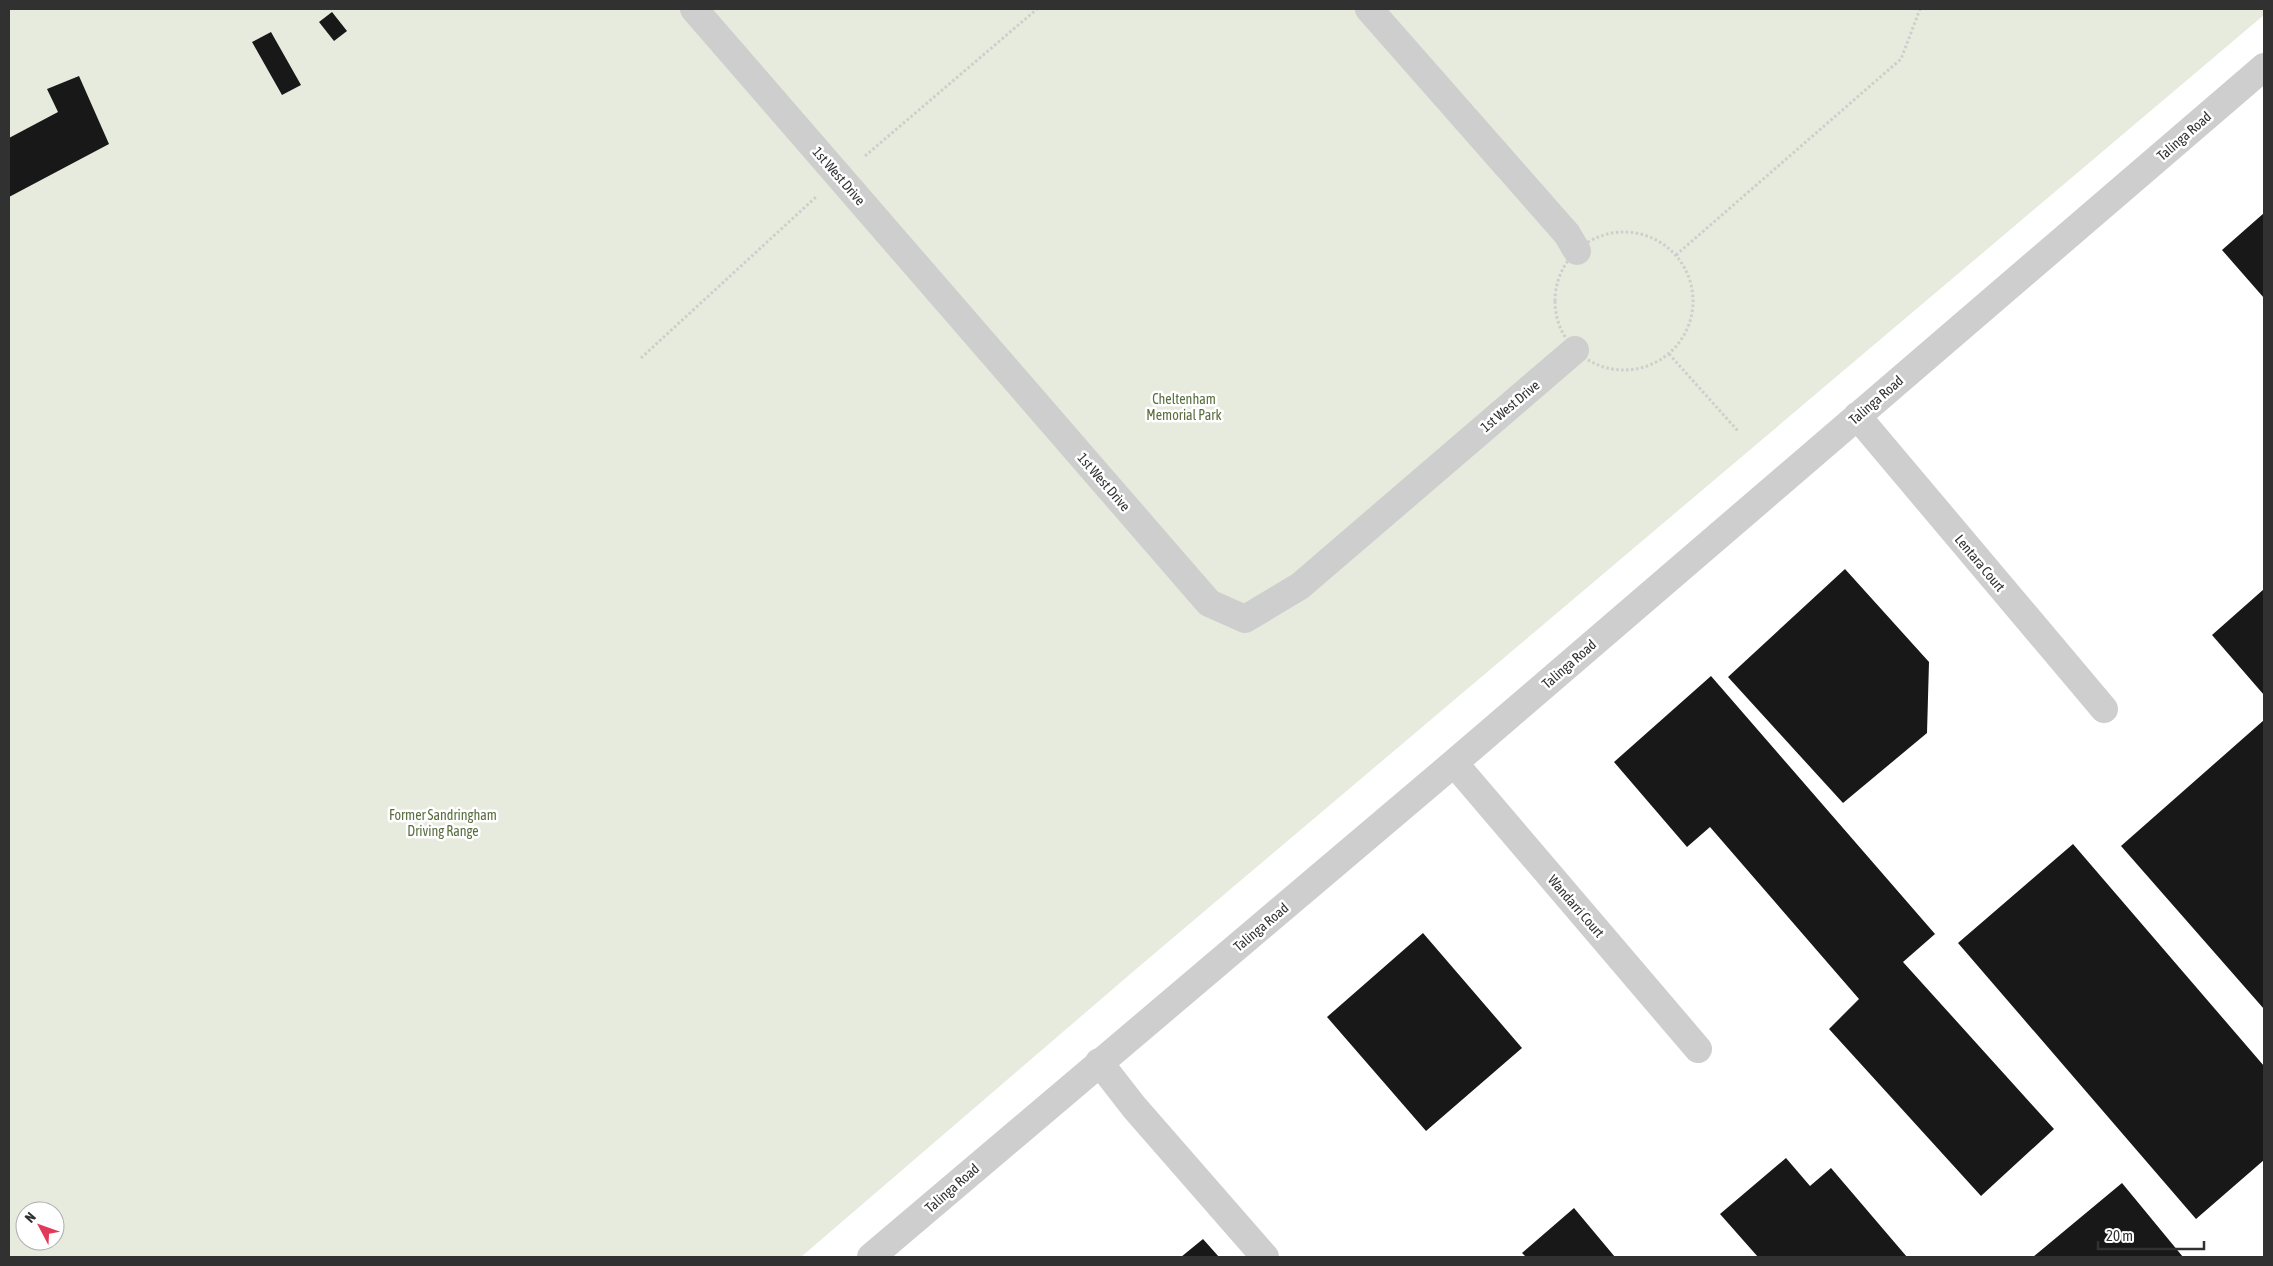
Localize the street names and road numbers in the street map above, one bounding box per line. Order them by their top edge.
street label: Talinga Road [2154,108,2214,164]
street label: 1st West Drive [809,144,869,208]
street label: Talinga Road [1846,372,1906,428]
street label: 1st West Drive [1477,377,1543,435]
street label: 1st West Drive [1074,450,1134,514]
street label: Lentara Court [1952,531,2008,595]
street label: Talinga Road [1539,636,1599,692]
street label: Wandarri Court [1545,872,1607,940]
street label: Talinga Road [1230,900,1292,954]
street label: Talinga Road [922,1160,982,1216]

